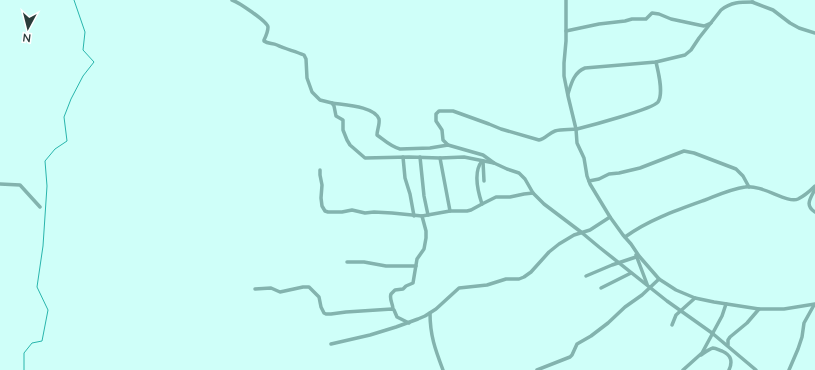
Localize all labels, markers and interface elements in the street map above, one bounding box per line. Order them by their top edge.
north arrow [8,8,48,48]
text: N [22,31,32,45]

